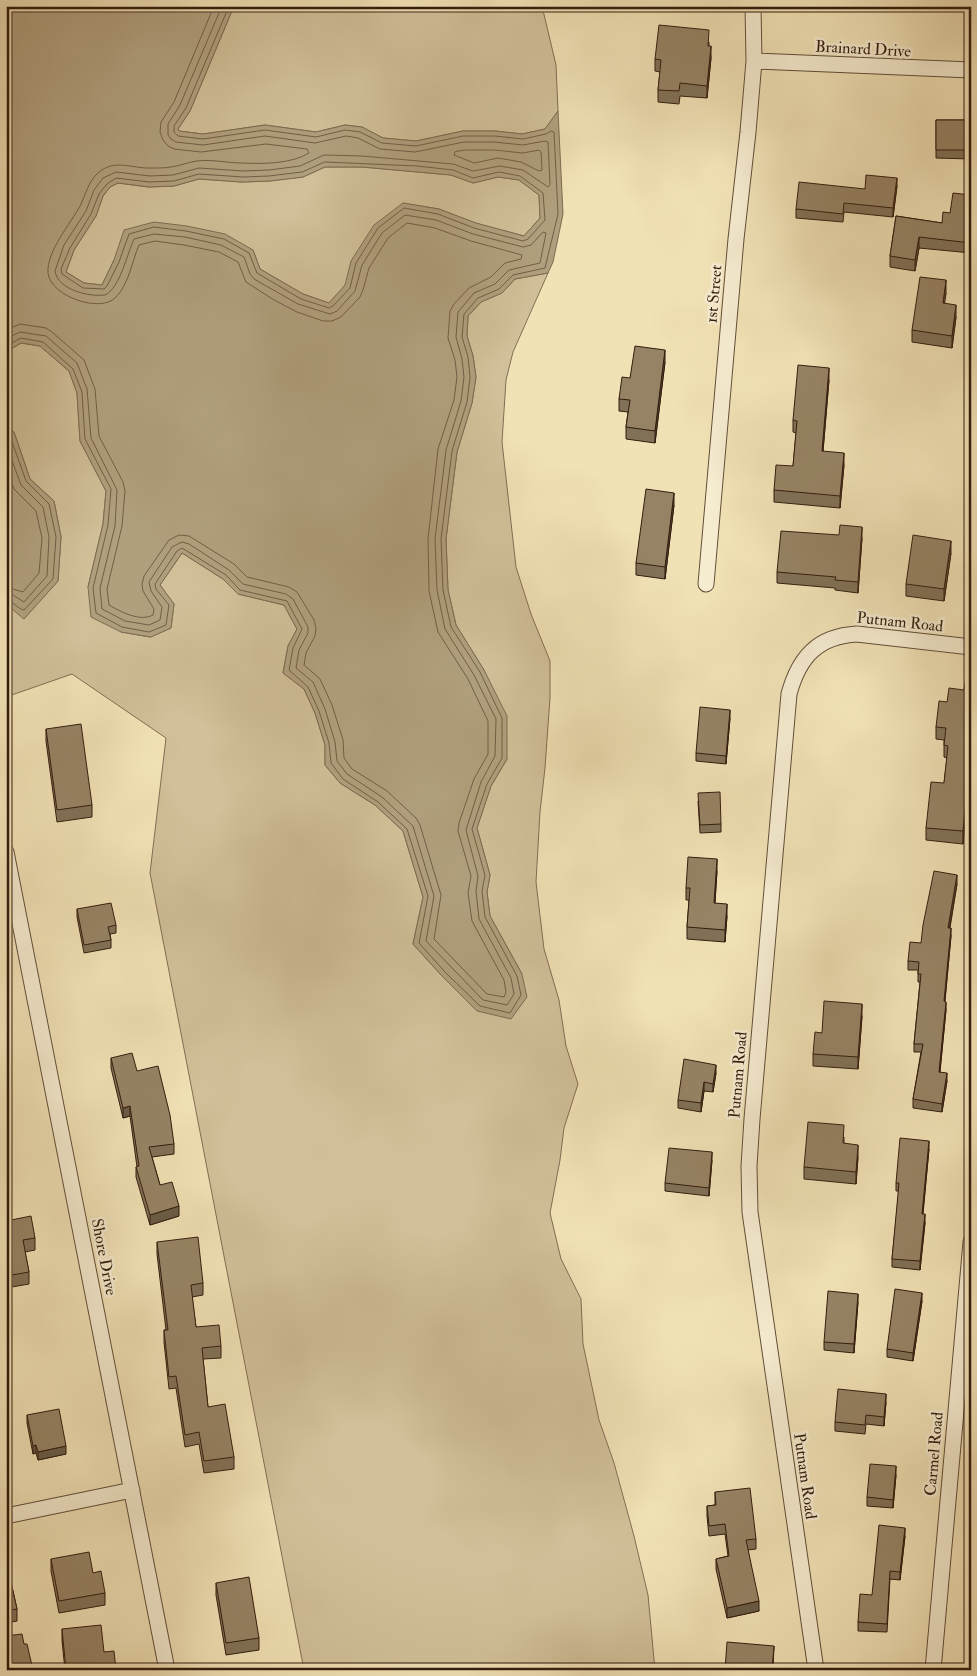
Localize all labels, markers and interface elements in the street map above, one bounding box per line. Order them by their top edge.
street label: Brainard Drive [815,37,912,62]
street label: 1st Street [701,264,727,324]
street label: Putnam Road [856,608,944,636]
street label: Putnam Road [724,1031,752,1119]
street label: Shore Drive [87,1217,121,1297]
street label: Carmel Road [920,1411,948,1497]
street label: Putnam Road [789,1432,821,1521]

